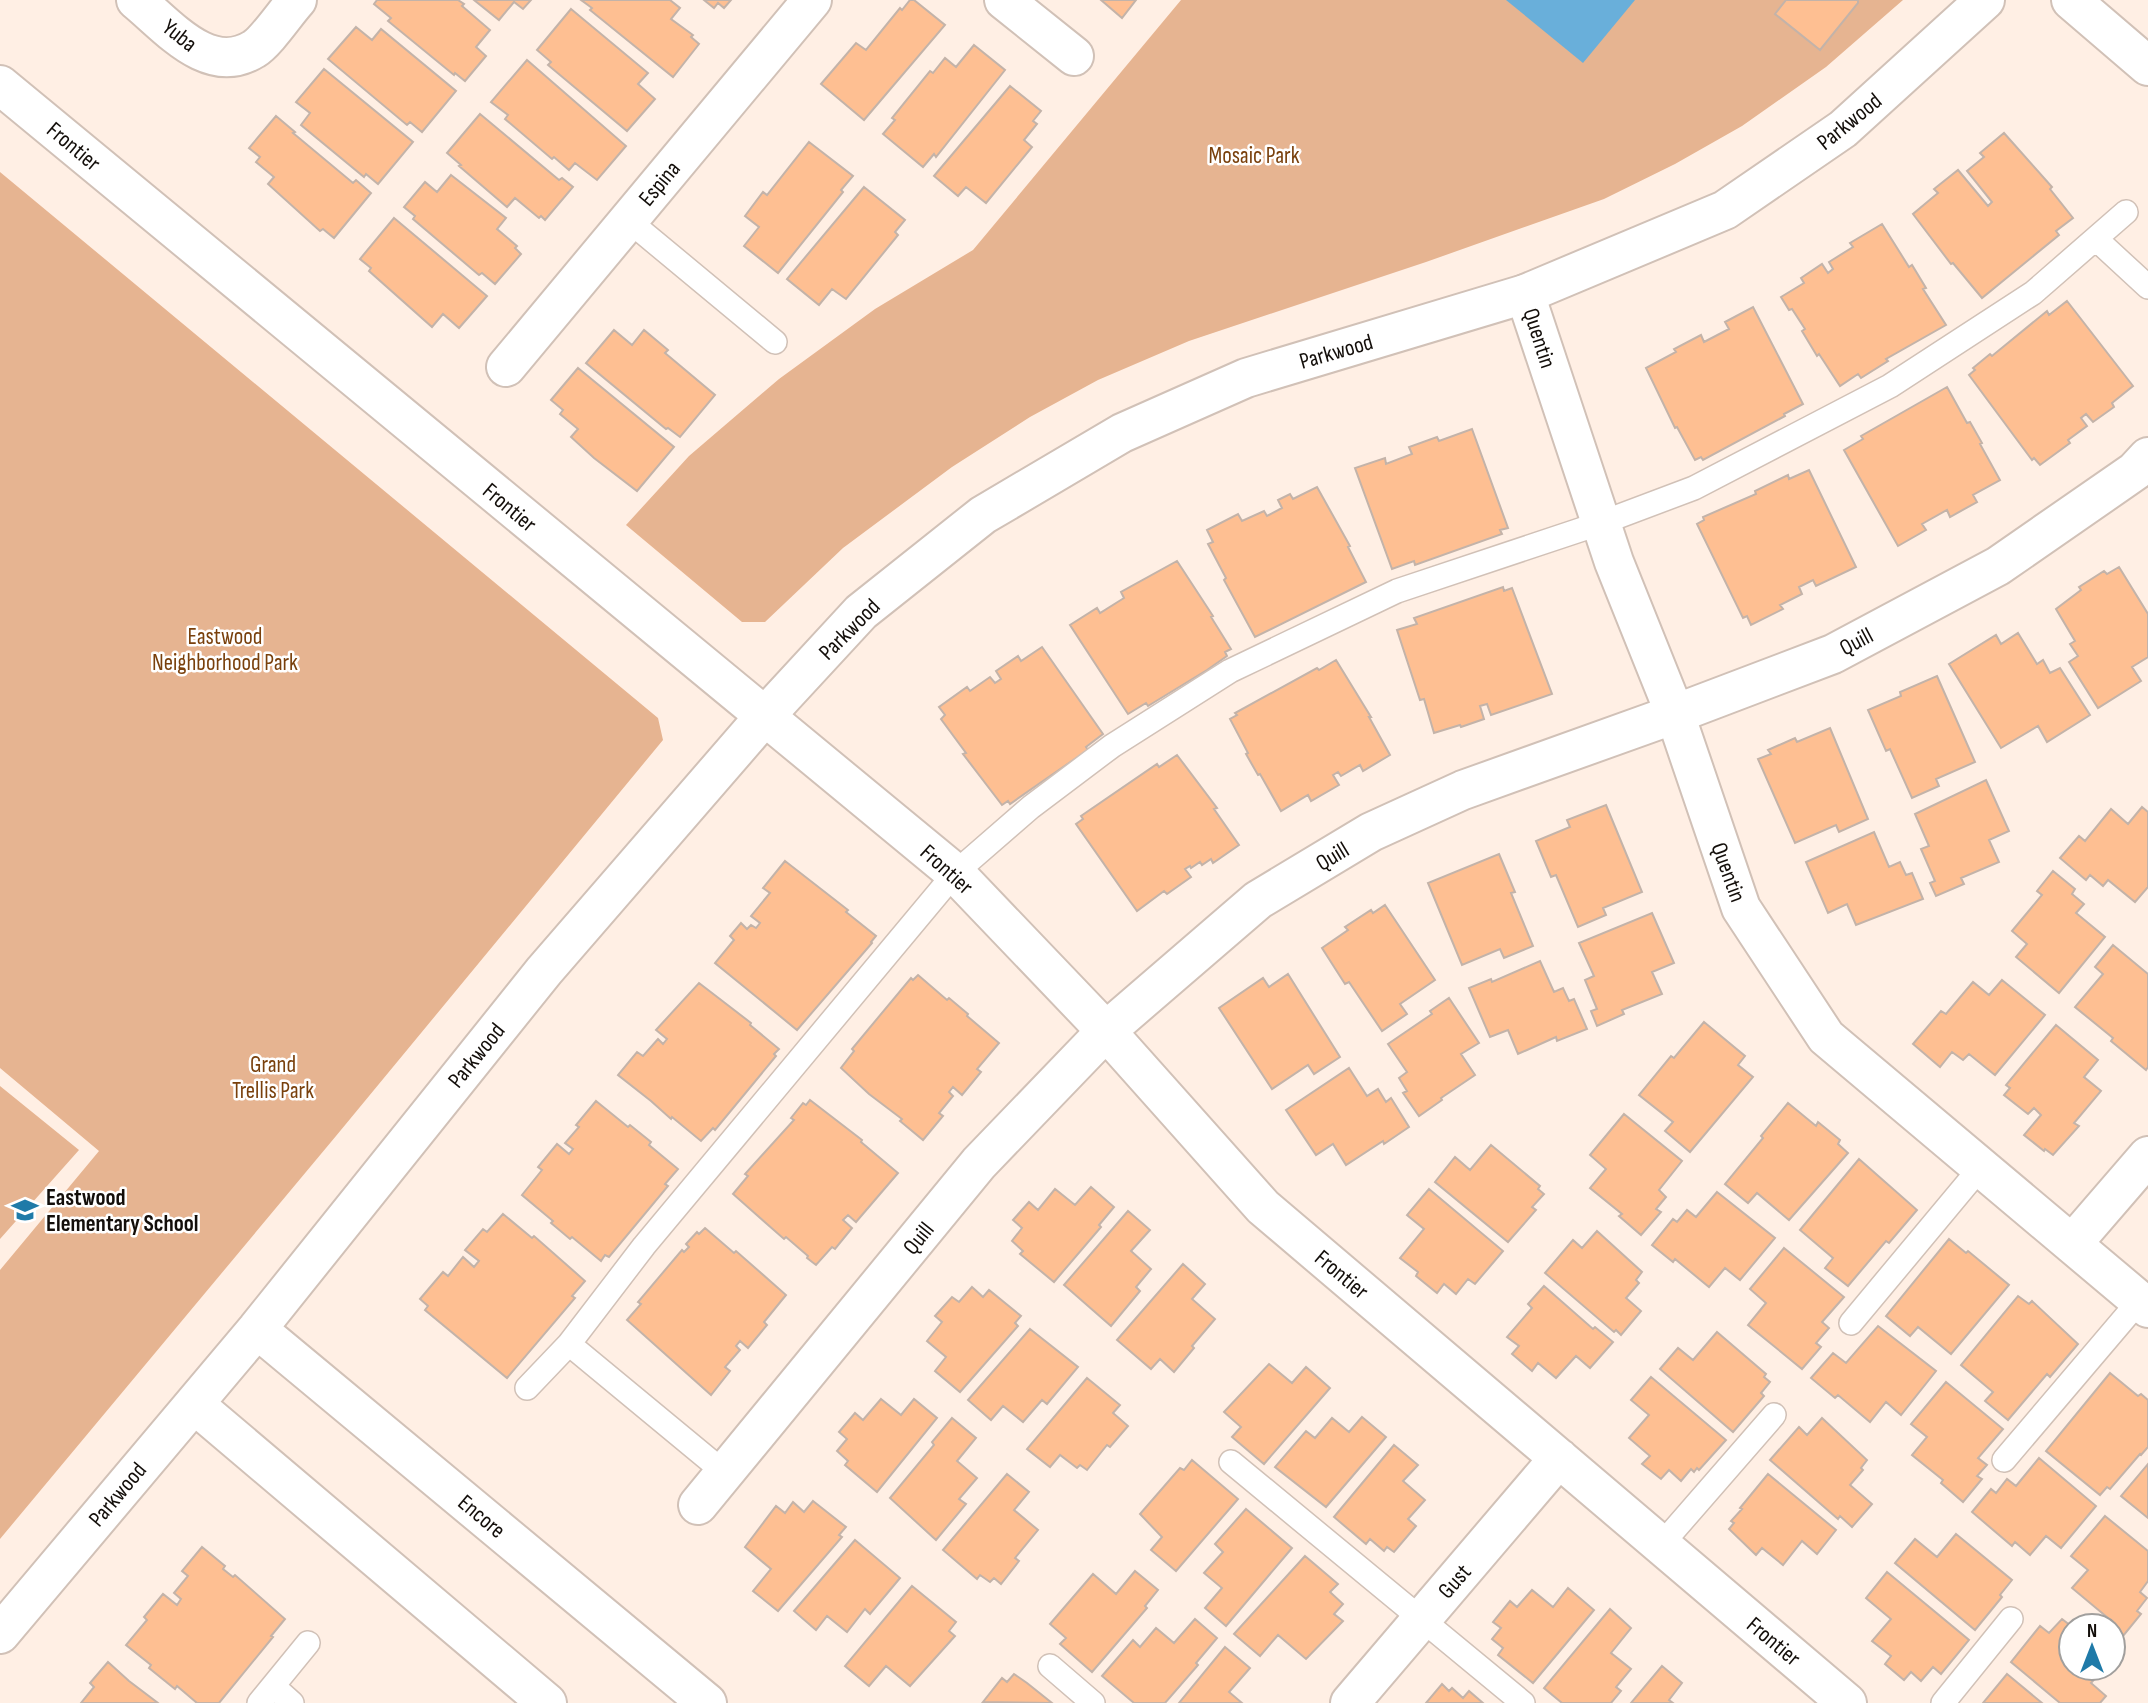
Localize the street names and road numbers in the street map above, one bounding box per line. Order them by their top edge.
street label: Yuba [156,13,202,58]
street label: Parkwood [1812,87,1888,156]
street label: Frontier [41,116,106,178]
street label: Espina [633,155,687,212]
street label: Quentin [1516,305,1562,372]
street label: Parkwood [1296,328,1376,376]
street label: Frontier [477,477,542,539]
street label: Parkwood [813,593,886,666]
street label: Quill [1835,622,1878,662]
street label: Quill [1311,836,1354,878]
street label: Frontier [914,839,979,901]
street label: Quentin [1704,839,1752,906]
street label: Parkwood [442,1018,511,1094]
street label: Quill [897,1217,940,1261]
street label: Frontier [1309,1244,1374,1306]
street label: Parkwood [83,1457,153,1532]
street label: Encore [452,1489,511,1545]
street label: Gust [1432,1559,1477,1605]
street label: Frontier [1741,1611,1806,1673]

